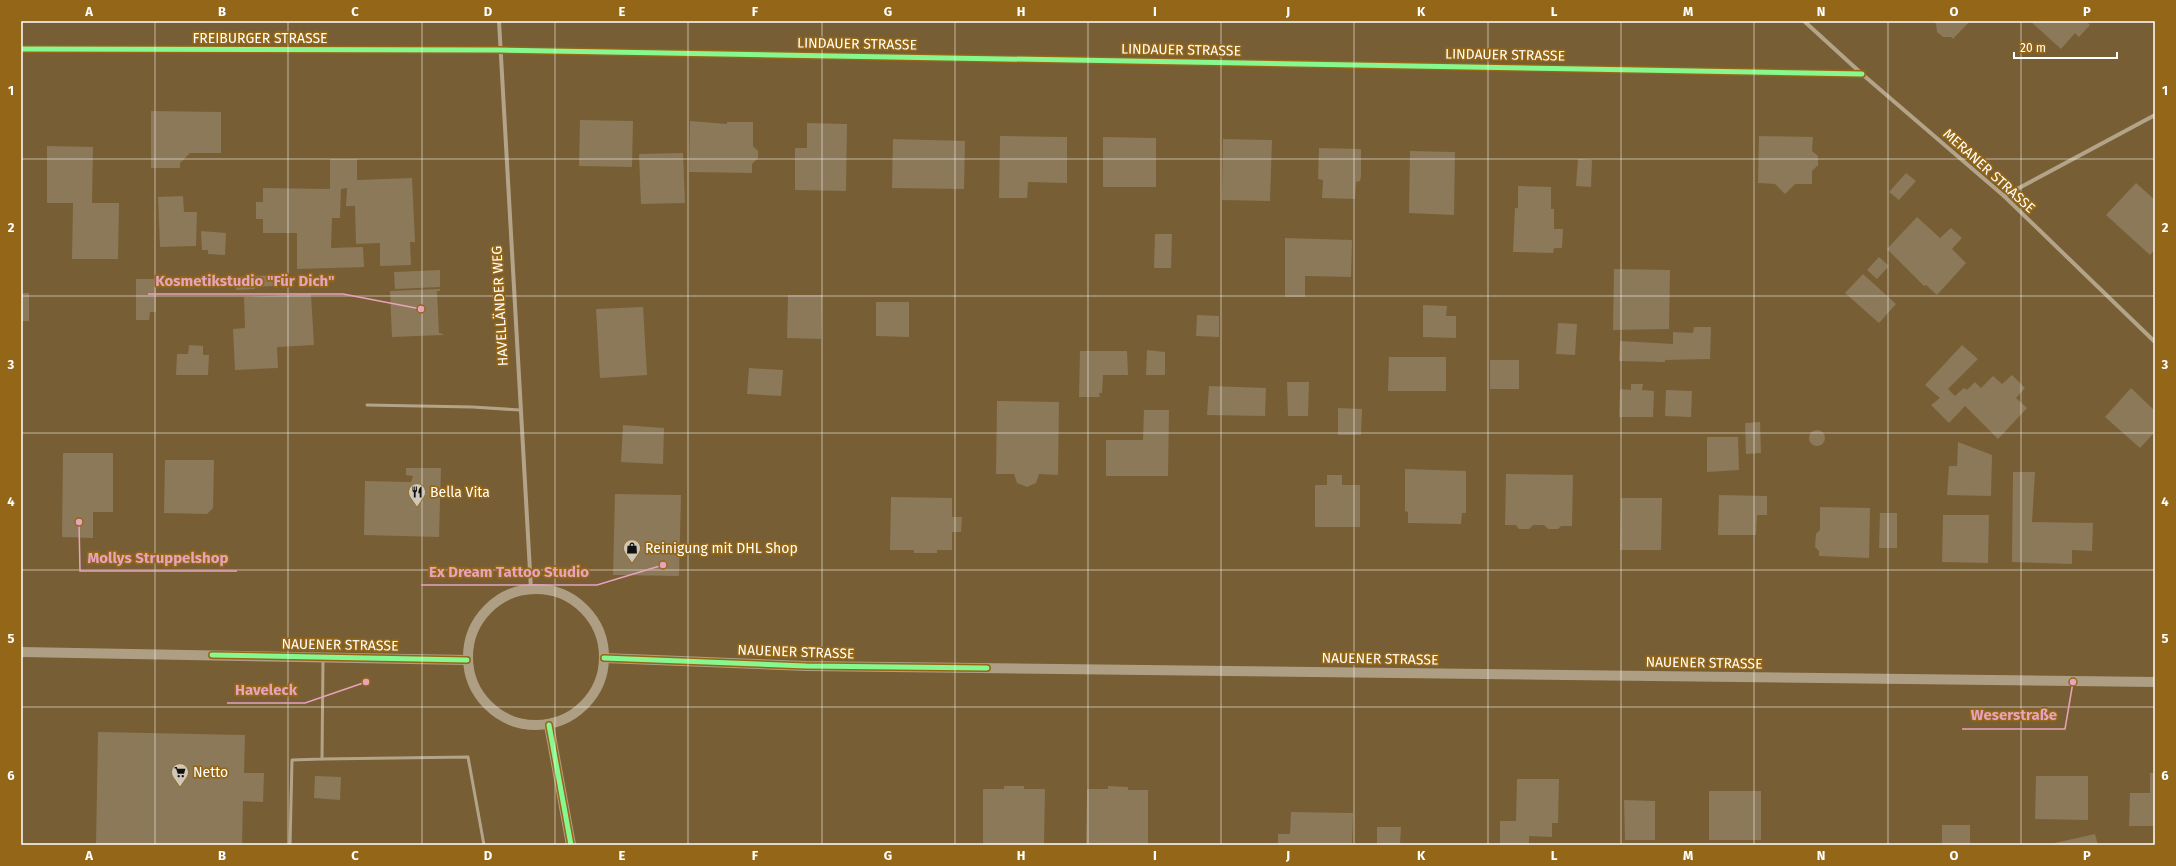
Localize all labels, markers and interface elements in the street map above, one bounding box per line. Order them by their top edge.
text: A [84,4,93,19]
text: B [218,4,226,19]
text: C [351,4,359,19]
text: D [484,4,493,19]
text: E [619,4,626,19]
text: F [752,4,759,19]
text: G [884,4,892,19]
text: H [1017,4,1025,19]
text: I [1153,4,1157,19]
text: J [1285,4,1290,19]
text: K [1417,4,1426,19]
text: L [1551,4,1558,19]
text: M [1683,4,1693,19]
text: N [1817,4,1825,19]
text: O [1950,4,1959,19]
text: P [2083,4,2091,19]
street label: FREIBURGER STRASSE [192,30,328,47]
street label: LINDAUER STRASSE [797,34,917,54]
scale bar [2014,34,2117,60]
street label: LINDAUER STRASSE [1121,40,1241,60]
text: 20 m [2020,41,2046,55]
street label: LINDAUER STRASSE [1445,45,1565,65]
text: 1 [8,83,14,98]
text: 1 [2162,83,2168,98]
street label: MERANER STRASSE [1940,125,2038,217]
text: 2 [8,220,15,235]
text: 2 [2162,220,2169,235]
street label: HAVELLÄNDER WEG [488,245,512,367]
callout: Kosmetikstudio "Für Dich" [148,267,343,294]
text: Kosmetikstudio "Für Dich" [155,272,335,290]
text: 3 [7,357,15,372]
text: 3 [2161,357,2169,372]
restaurant icon: Bella Vita [407,482,427,507]
place label: Bella Vita [430,484,490,501]
text: 4 [7,494,15,509]
text: 4 [2161,494,2169,509]
shop icon: Reinigung mit DHL Shop [622,538,642,563]
place label: Reinigung mit DHL Shop [645,540,798,557]
callout: Mollys Struppelshop [80,544,237,571]
text: Mollys Struppelshop [88,549,229,567]
callout: Ex Dream Tattoo Studio [421,558,597,585]
text: Ex Dream Tattoo Studio [429,563,589,581]
text: 5 [8,631,15,646]
text: 5 [2162,631,2169,646]
street label: NAUENER STRASSE [281,635,399,655]
street label: NAUENER STRASSE [737,641,855,663]
street label: NAUENER STRASSE [1321,649,1439,669]
street label: NAUENER STRASSE [1645,653,1763,673]
callout: Haveleck [227,676,305,703]
text: Haveleck [235,681,298,699]
callout: Weserstraße [1962,702,2065,729]
text: Weserstraße [1971,706,2057,724]
supermarket icon: Netto [170,762,190,787]
place label: Netto [193,764,228,781]
text: 6 [7,768,15,783]
text: 6 [2161,768,2169,783]
text: A [84,848,93,863]
text: B [218,848,226,863]
text: C [351,848,359,863]
text: D [484,848,493,863]
text: E [619,848,626,863]
text: F [752,848,759,863]
text: G [884,848,892,863]
text: H [1017,848,1025,863]
text: I [1153,848,1157,863]
text: J [1285,848,1290,863]
text: K [1417,848,1426,863]
text: L [1551,848,1558,863]
text: M [1683,848,1693,863]
text: N [1817,848,1825,863]
text: O [1950,848,1959,863]
text: P [2083,848,2091,863]

